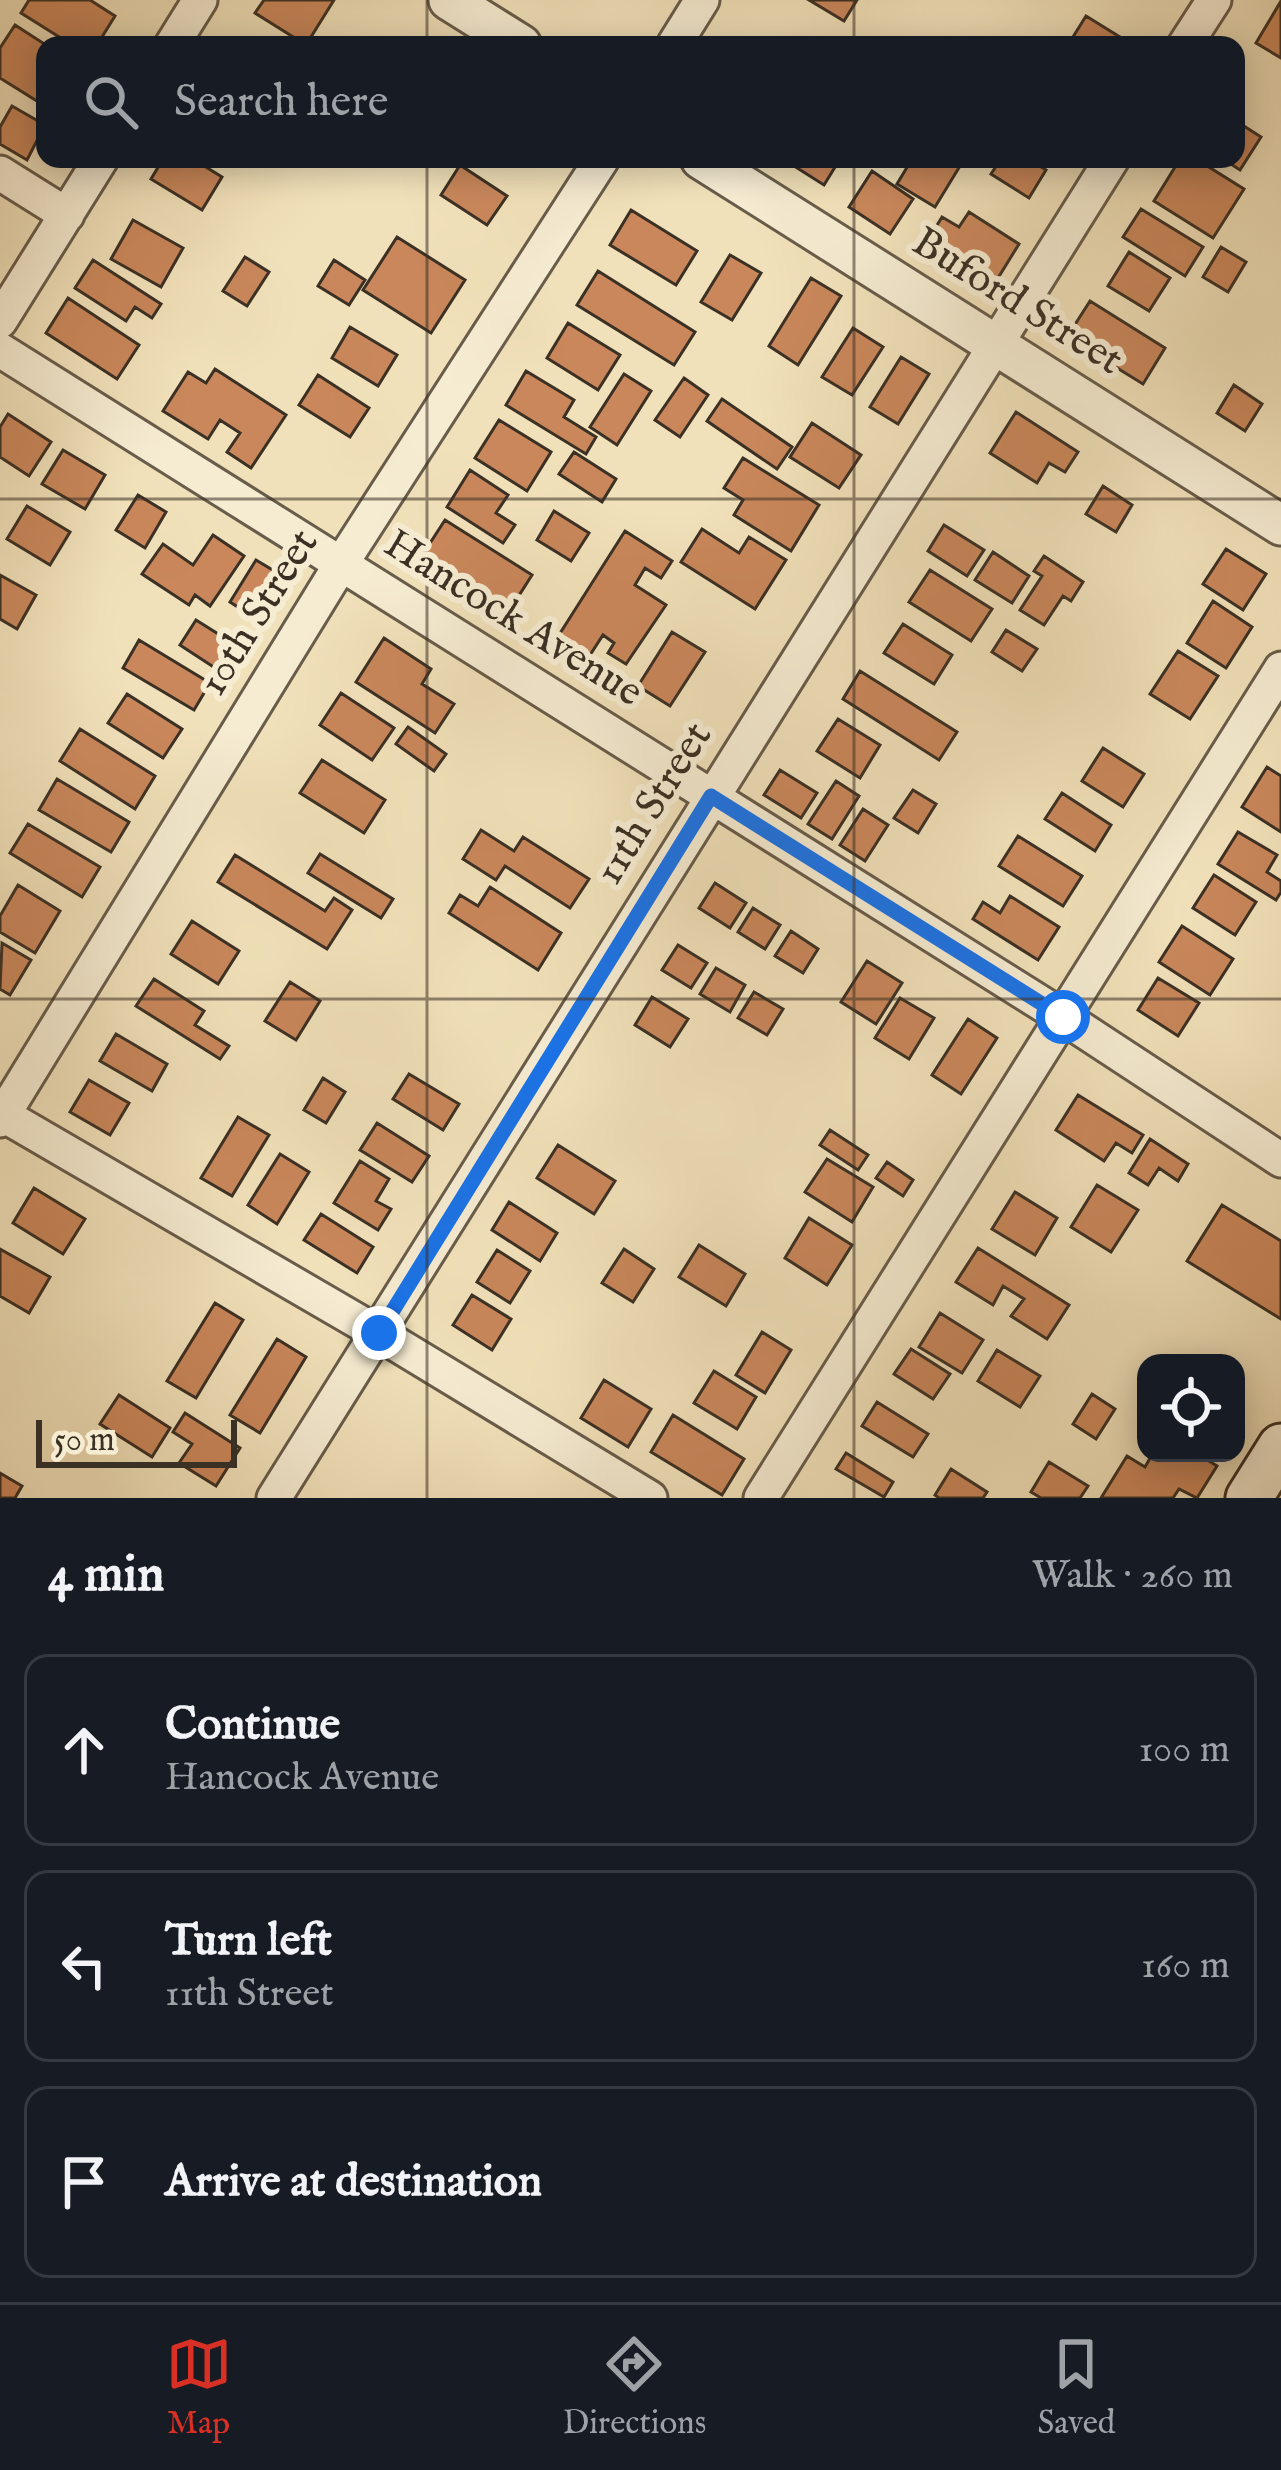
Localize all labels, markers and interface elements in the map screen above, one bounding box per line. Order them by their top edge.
search box [36,36,1245,168]
icon: search [78,69,144,135]
text: Search here [174,74,388,131]
street label: Buford Street [902,216,1132,388]
street label: Hancock Avenue [374,518,652,720]
street label: 10th Street [187,520,331,706]
street label: 11th Street [583,713,725,895]
route start [1036,990,1090,1044]
route end [352,1306,406,1360]
map controls [1137,1354,1245,1462]
button: locate [1137,1354,1245,1462]
scale bar [36,1414,237,1467]
text: 50 m [54,1420,115,1462]
text: 4 min [48,1544,164,1609]
text: Walk · 260 m [1032,1552,1233,1601]
text: Continue [165,1697,340,1754]
icon: ahead [51,1717,117,1783]
text: 100 m [1139,1726,1230,1775]
text: Hancock Avenue [165,1754,439,1803]
text: Turn left [165,1913,332,1970]
icon: left [51,1933,117,1999]
text: 160 m [1141,1942,1230,1991]
text: 11th Street [165,1970,334,2019]
icon: arrive [51,2149,117,2215]
text: Arrive at destination [165,2154,542,2211]
tab: Map [166,2331,232,2445]
tab: Directions [563,2331,706,2445]
tab: Saved [1037,2331,1115,2445]

